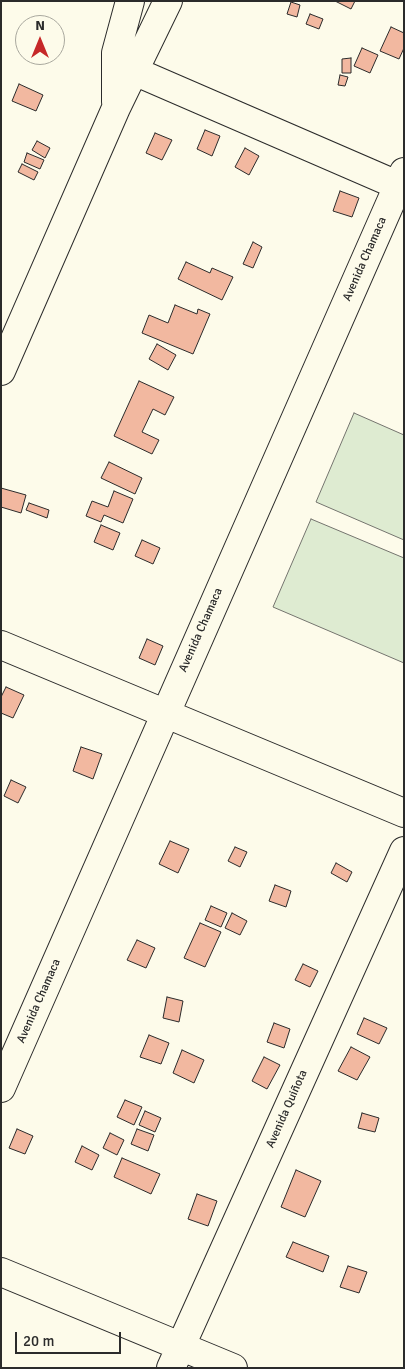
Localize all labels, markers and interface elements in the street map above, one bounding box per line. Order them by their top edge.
north arrow [15,15,65,65]
text: N [35,17,45,34]
street label: Avenida Chamaca [340,215,390,303]
street label: Avenida Chamaca [176,586,226,674]
street label: Avenida Chamaca [14,957,64,1045]
street label: Avenida Quiñota [263,1068,311,1150]
scale bar [18,1322,124,1354]
text: 20 m [23,1332,54,1350]

